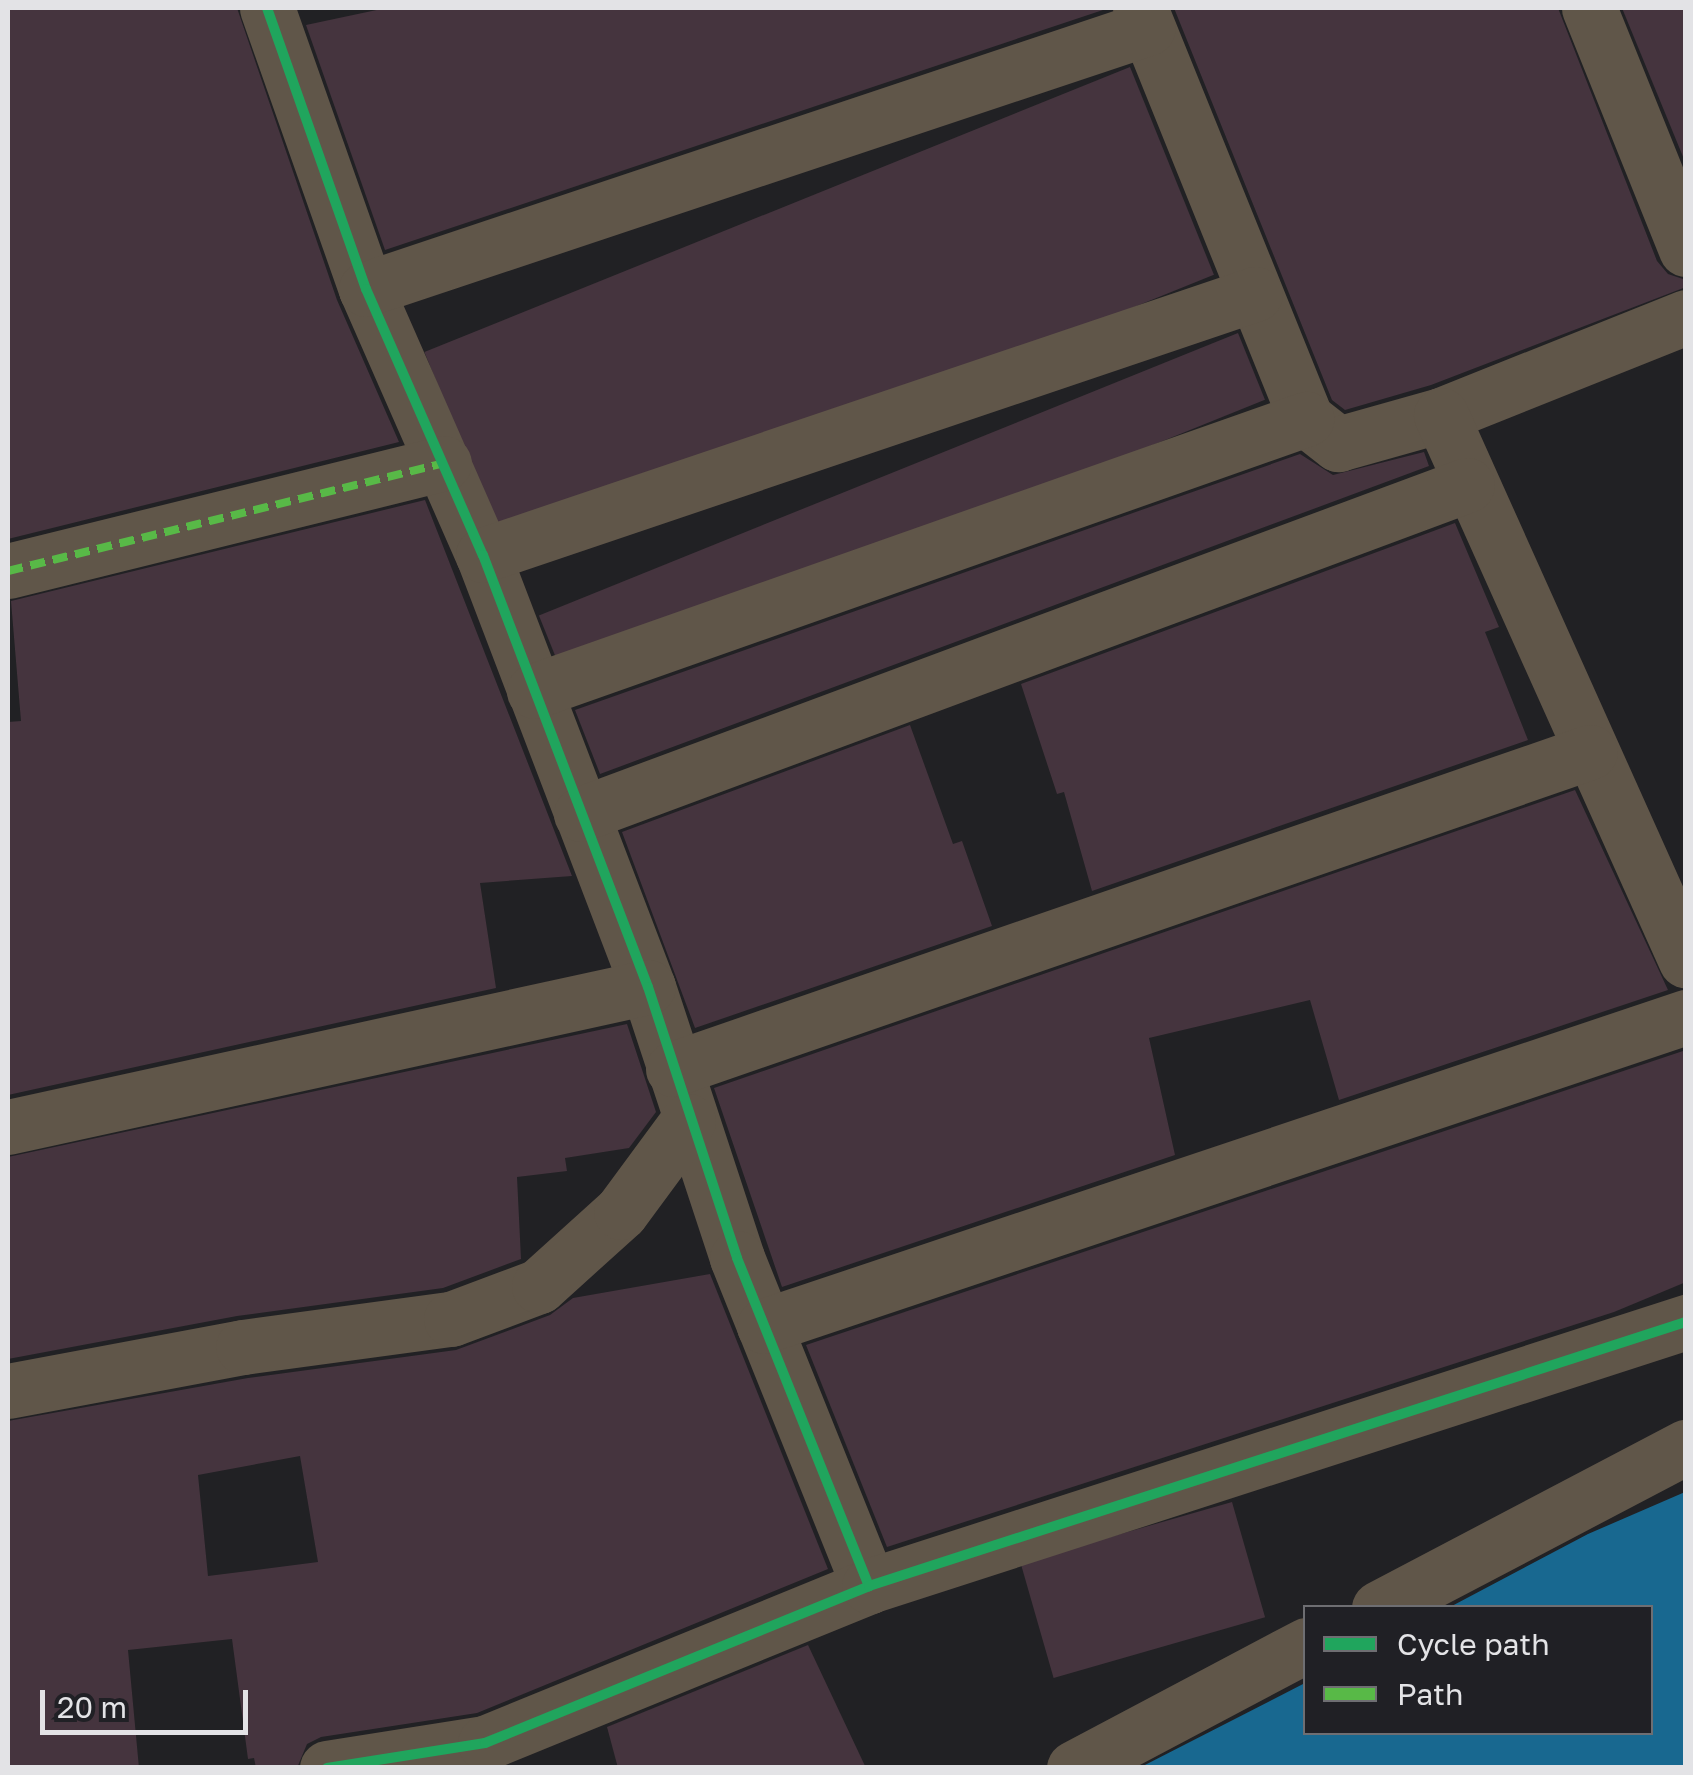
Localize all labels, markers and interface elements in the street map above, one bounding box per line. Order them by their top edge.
legend [1303,1605,1653,1735]
text: Cycle path [1397,1626,1550,1662]
scale bar [45,1670,252,1732]
text: Path [1397,1676,1463,1712]
text: 20 m [57,1689,127,1725]

